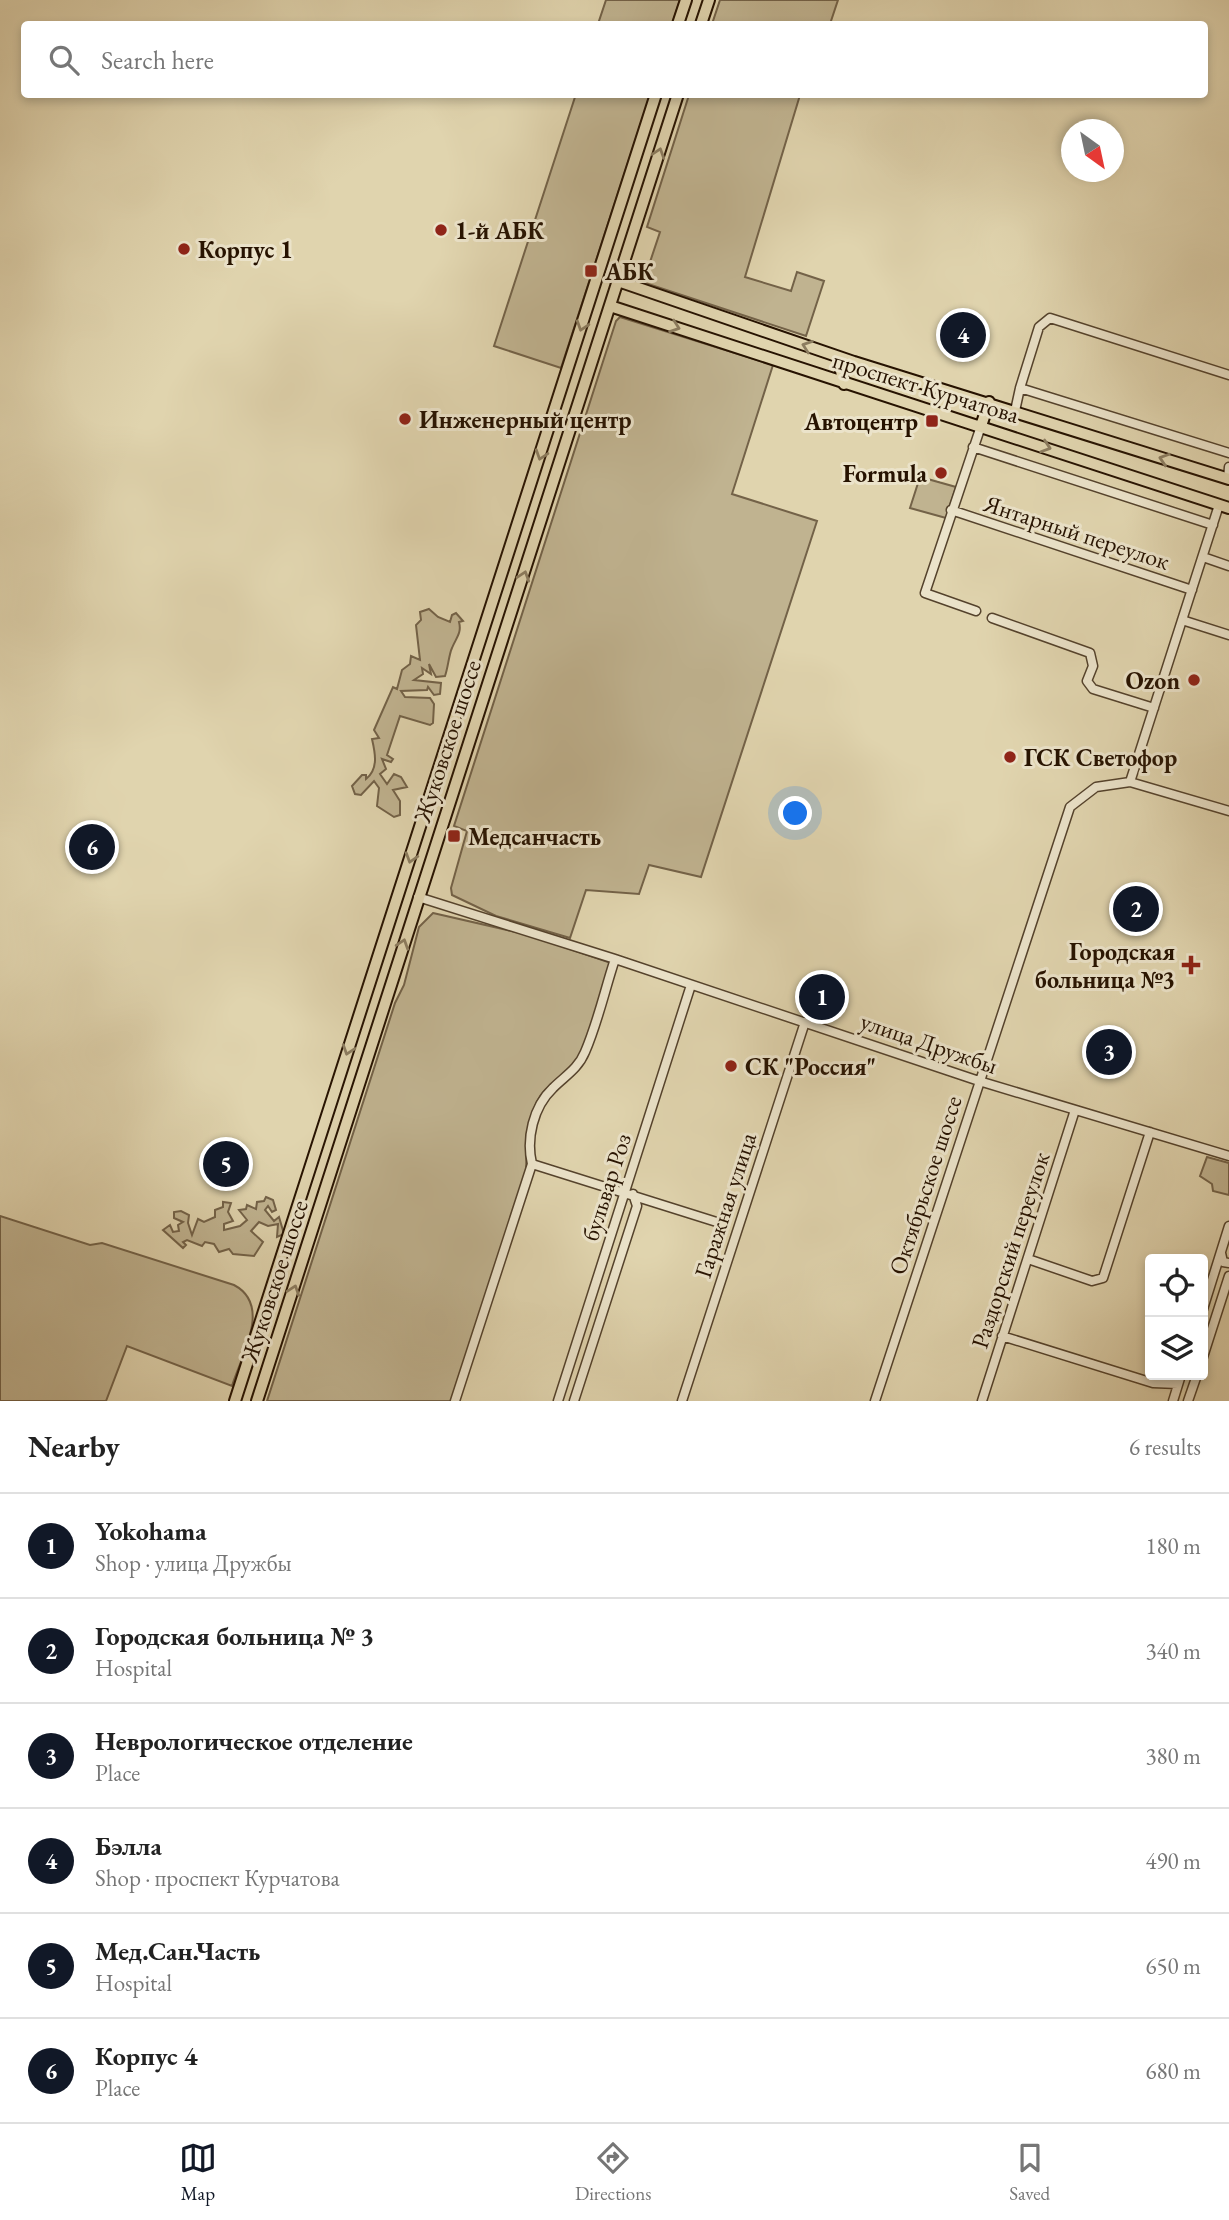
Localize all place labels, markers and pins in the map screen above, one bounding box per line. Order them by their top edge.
place label: 1-й АБК [455,215,545,246]
marker: 1-й АБК [433,222,449,238]
place label: Корпус 1 [198,234,293,266]
marker: Корпус 1 [176,241,192,257]
place label: АБК [604,256,655,287]
marker: АБК [583,263,599,279]
pin: 4 [940,309,986,361]
place label: Инженерный центр [419,404,632,435]
place label: Автоцентр [803,406,918,437]
marker: Инженерный центр [397,411,413,427]
marker: Автоцентр [924,413,940,429]
place label: Formula [843,458,927,489]
marker: Formula [933,465,949,481]
place label: Ozon [1126,665,1180,696]
marker: Ozon [1186,672,1202,688]
place label: ГСК Светофор [1024,742,1177,773]
marker: ГСК Светофор [1002,749,1018,765]
pin: 6 [69,821,115,873]
place label: Медсанчасть [468,821,601,852]
marker: Медсанчасть [446,828,462,844]
pin: 2 [1113,883,1159,935]
place label: Городская больница №3 [1035,936,1175,995]
marker: Городская больница №3 [1181,955,1201,975]
pin: 1 [799,971,845,1023]
pin: 3 [1086,1026,1132,1078]
place label: СК "Россия" [745,1051,876,1082]
marker: СК "Россия" [723,1058,739,1074]
pin: 5 [203,1138,249,1190]

